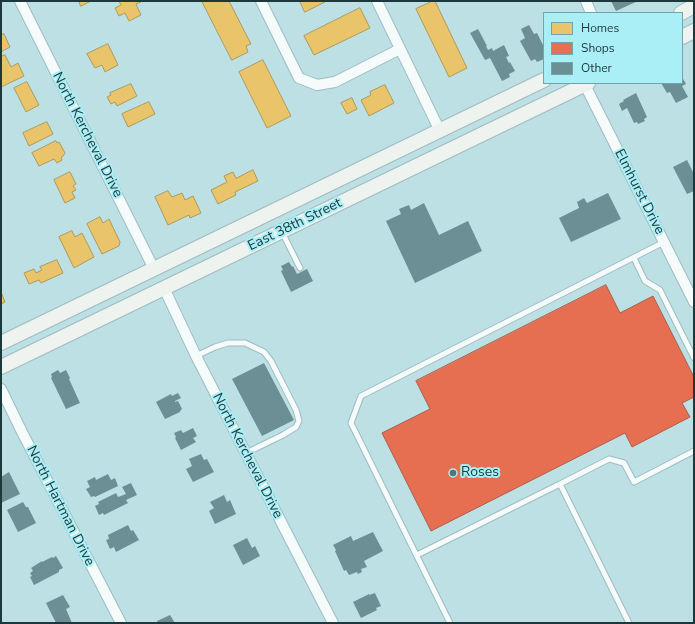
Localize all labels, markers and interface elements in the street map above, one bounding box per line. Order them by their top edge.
legend [543,12,683,84]
text: Homes [581,20,619,36]
text: Shops [581,40,615,56]
text: Other [581,60,612,76]
street label: North Kercheval Drive [48,70,126,200]
street label: Elmhurst Drive [610,147,668,237]
street label: East 38th Street [245,195,345,255]
street label: North Kercheval Drive [208,391,286,521]
street label: North Hartman Drive [22,443,98,569]
place label: Roses [461,465,499,481]
marker: Roses [448,468,458,478]

